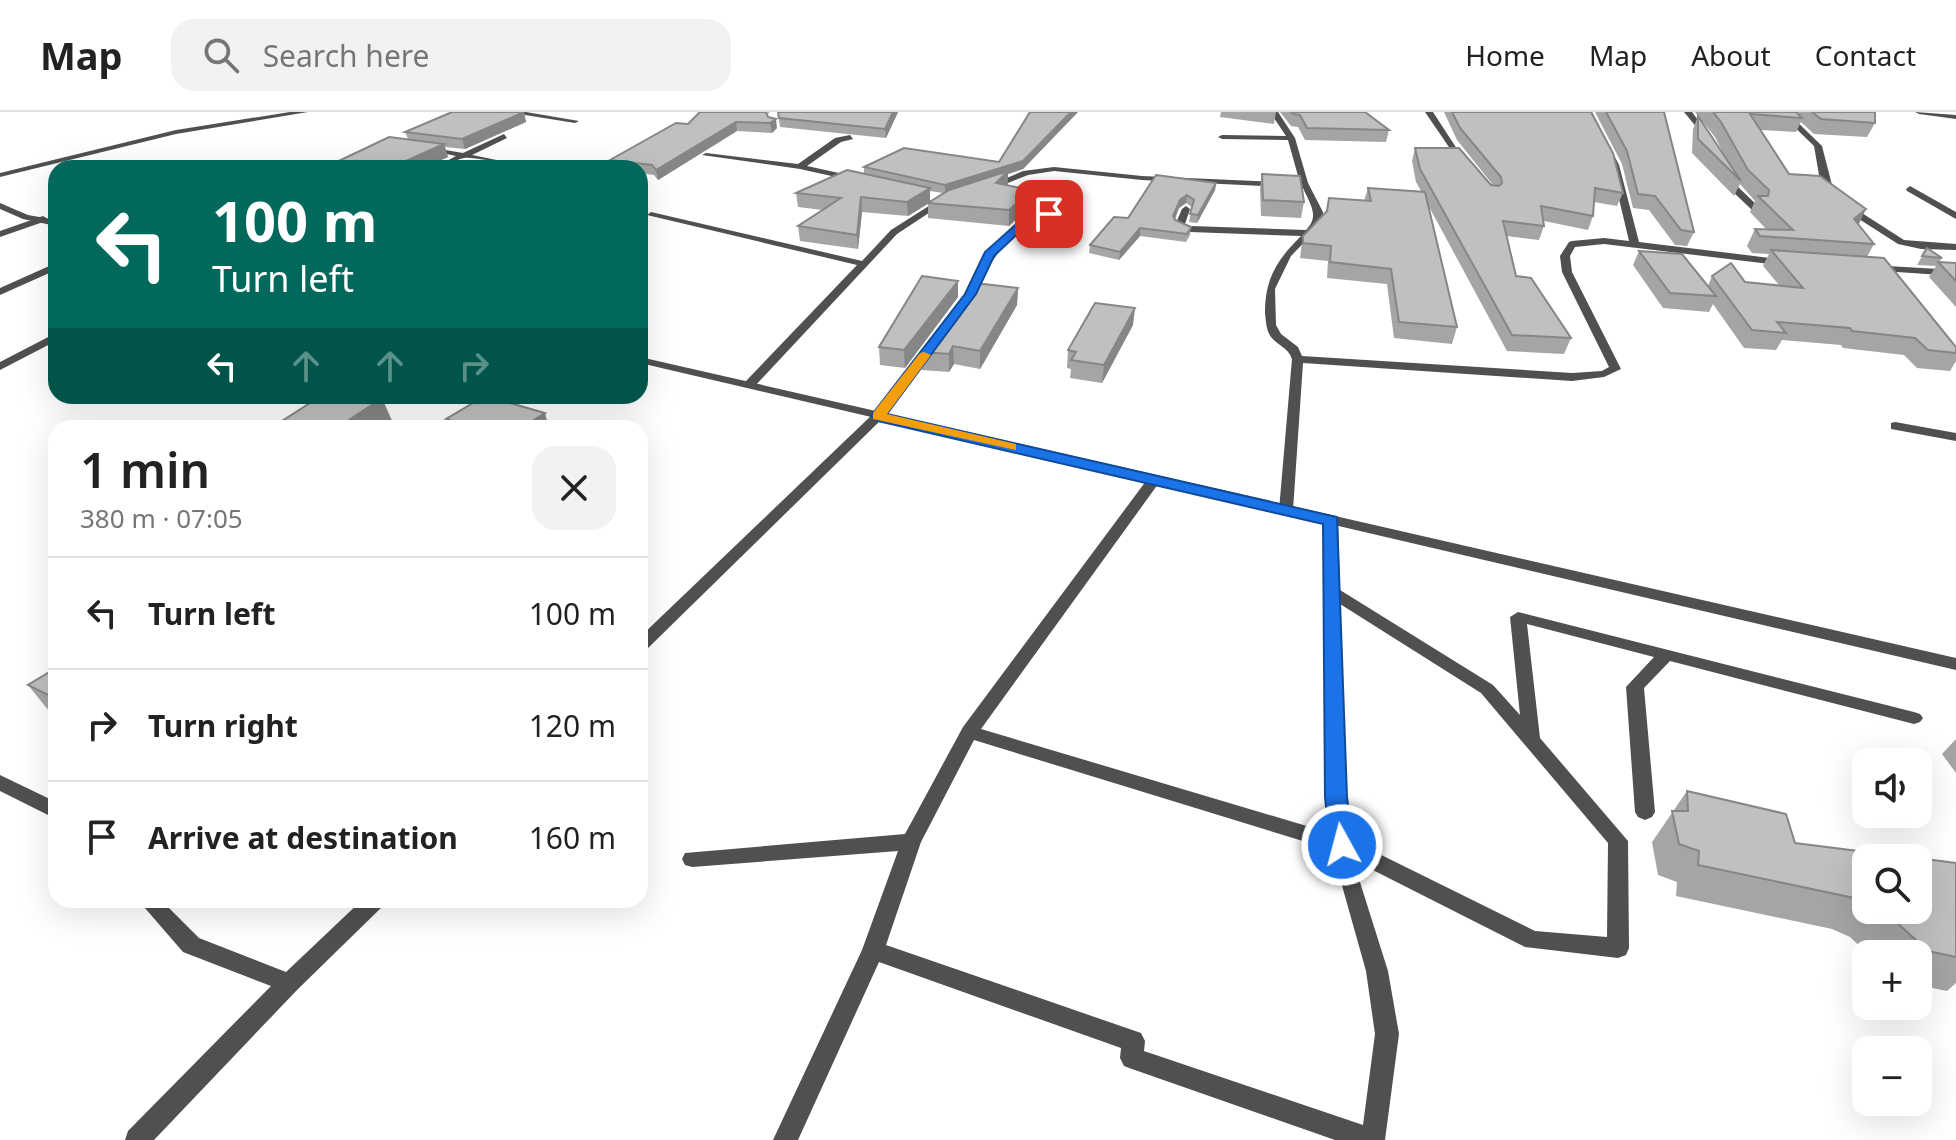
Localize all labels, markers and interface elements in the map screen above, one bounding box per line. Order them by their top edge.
search box [171,19,731,91]
text: Map [40,29,123,81]
icon: search [199,33,243,77]
text: Search here [263,35,430,76]
text: Home [1465,36,1545,74]
text: Map [1589,36,1647,74]
text: About [1691,36,1771,74]
text: Contact [1815,36,1916,74]
pin [1015,180,1083,248]
text: 100 m [212,182,377,258]
icon: left [80,192,184,296]
icon: arrive [1027,192,1071,236]
text: Turn left [212,254,354,303]
icon: left [200,344,244,388]
icon: ahead [284,344,328,388]
icon: ahead [368,344,412,388]
icon: right [452,344,496,388]
text: 1 min [80,437,210,502]
button: close [532,446,616,530]
text: 380 m · 07:05 [80,500,243,536]
icon: left [80,591,124,635]
text: Turn left [148,593,276,634]
text: 100 m [529,593,616,634]
icon: right [80,703,124,747]
text: Turn right [148,705,298,746]
text: 120 m [529,705,616,746]
map controls [1852,748,1932,1116]
button: sound [1852,748,1932,828]
position arrow [1300,803,1384,887]
icon: arrive [80,815,124,859]
text: Arrive at destination [148,817,458,858]
text: 160 m [529,817,616,858]
button: search [1852,844,1932,924]
button: + [1852,940,1932,1020]
button: − [1852,1036,1932,1116]

